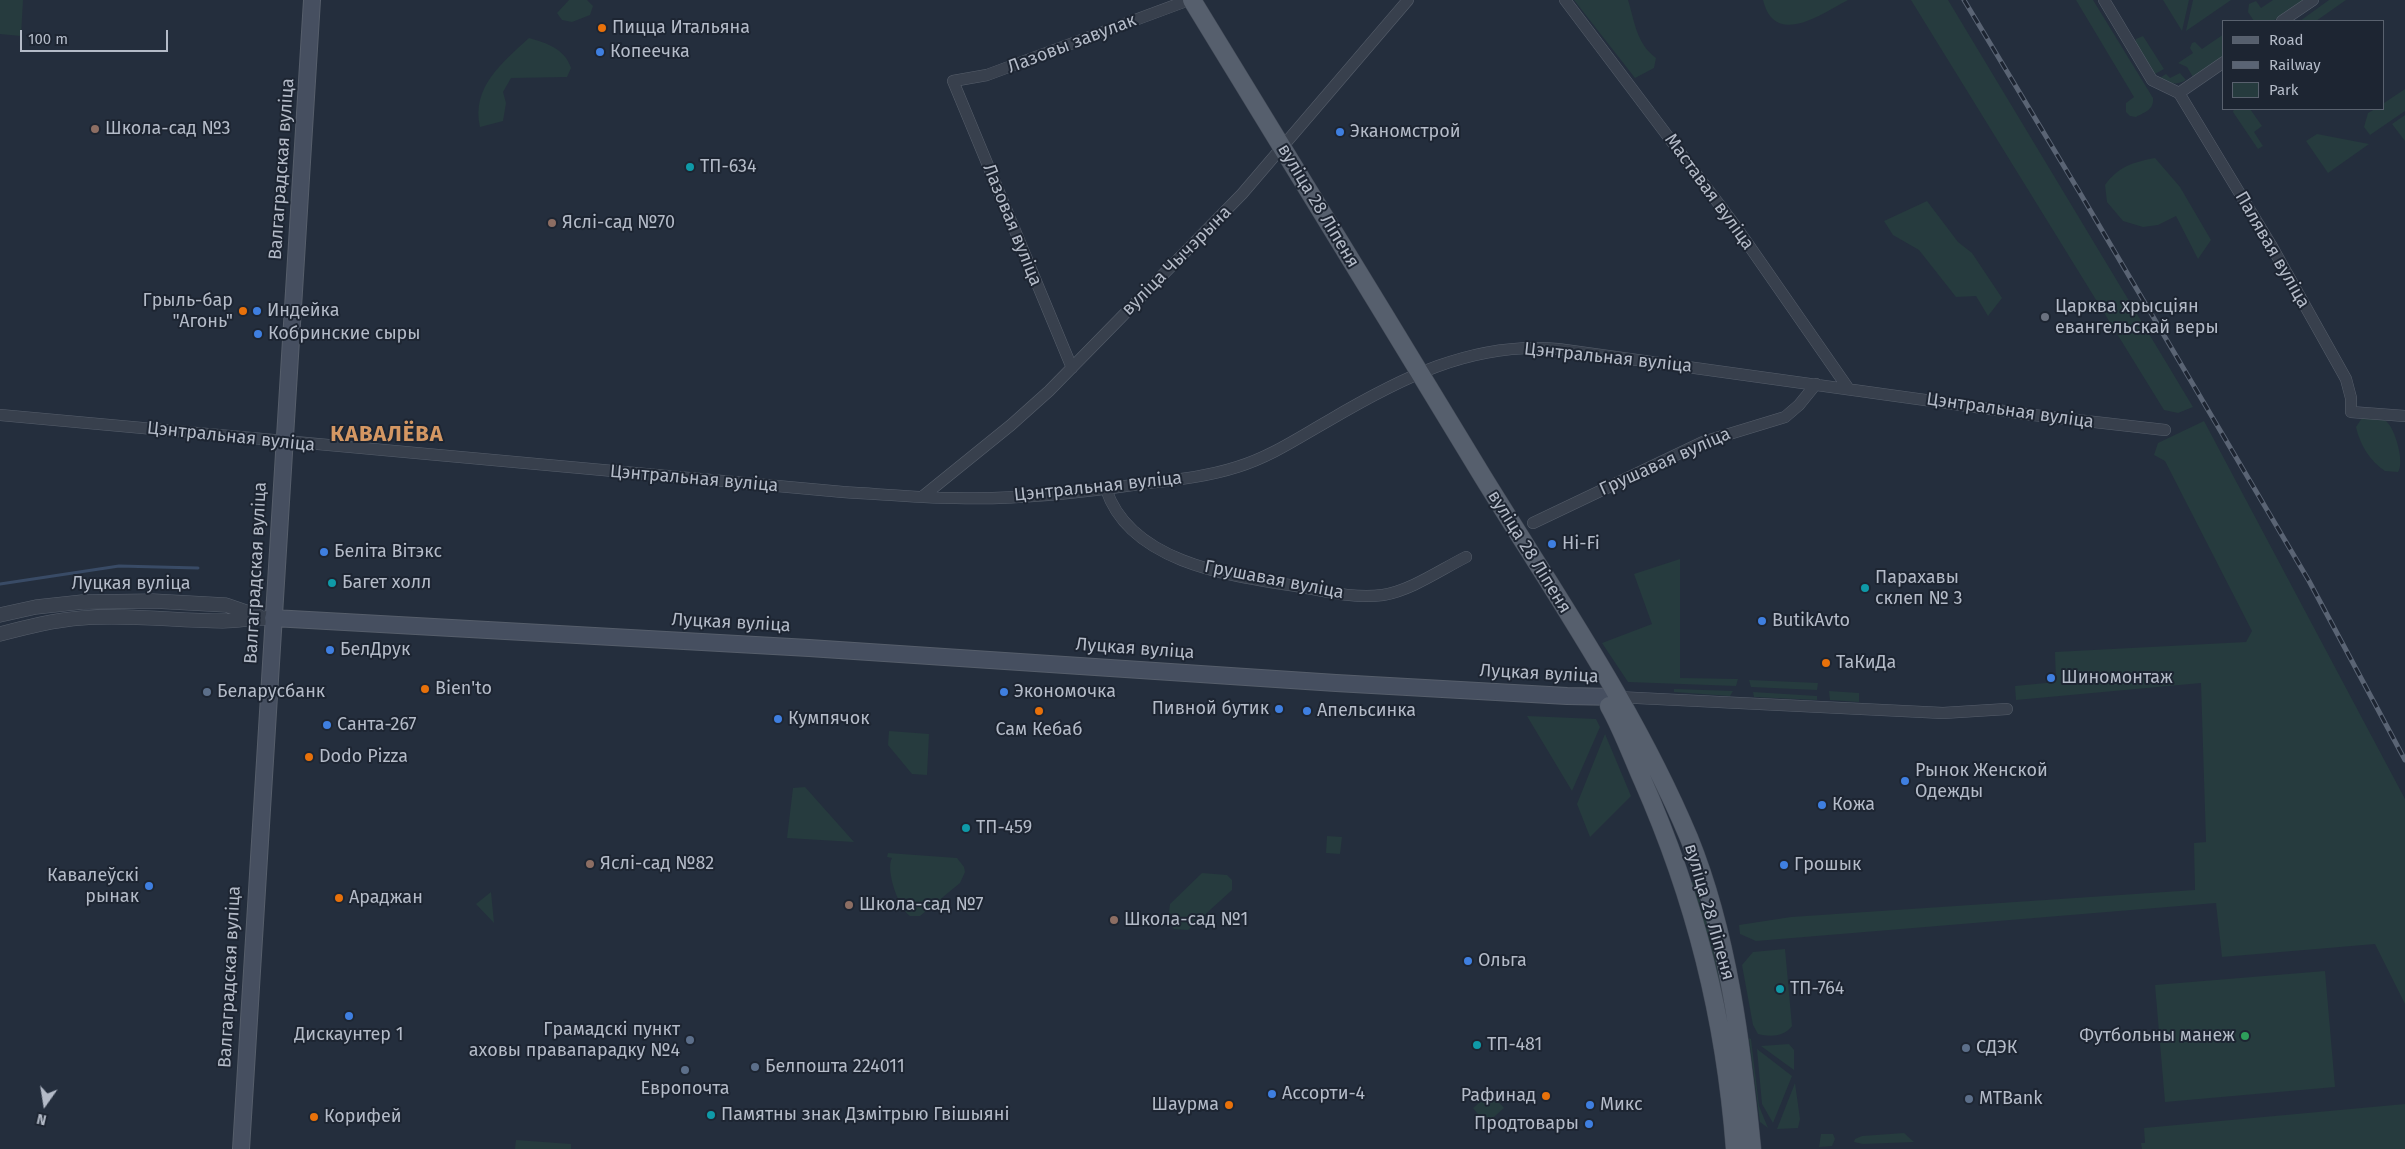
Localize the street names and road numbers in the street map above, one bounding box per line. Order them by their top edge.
street label: Лазовы завулак [1005,10,1139,78]
street label: Валгаградская вуліца [265,77,299,261]
street label: Маставая вуліца [1660,130,1758,254]
street label: вуліца 28 Ліпеня [1273,140,1363,272]
street label: Лазовая вуліца [978,161,1046,289]
street label: Палявая вуліца [2230,188,2314,312]
street label: вуліца Чычэрына [1118,202,1236,320]
street label: Цэнтральная вуліца [1523,338,1693,378]
street label: Цэнтральная вуліца [1925,389,2095,433]
street label: Цэнтральная вуліца [146,417,316,457]
street label: Грушавая вуліца [1596,423,1734,501]
street label: Цэнтральная вуліца [609,461,779,497]
street label: Цэнтральная вуліца [1013,467,1183,507]
street label: Валгаградская вуліца [240,481,272,665]
street label: вуліца 28 Ліпеня [1483,487,1575,617]
street label: Грушавая вуліца [1202,556,1346,604]
street label: Луцкая вуліца [71,573,191,595]
street label: Луцкая вуліца [671,609,791,637]
street label: Луцкая вуліца [1075,634,1195,664]
street label: Луцкая вуліца [1479,660,1599,688]
street label: вуліца 28 Ліпеня [1679,841,1739,983]
street label: Валгаградская вуліца [214,885,246,1069]

